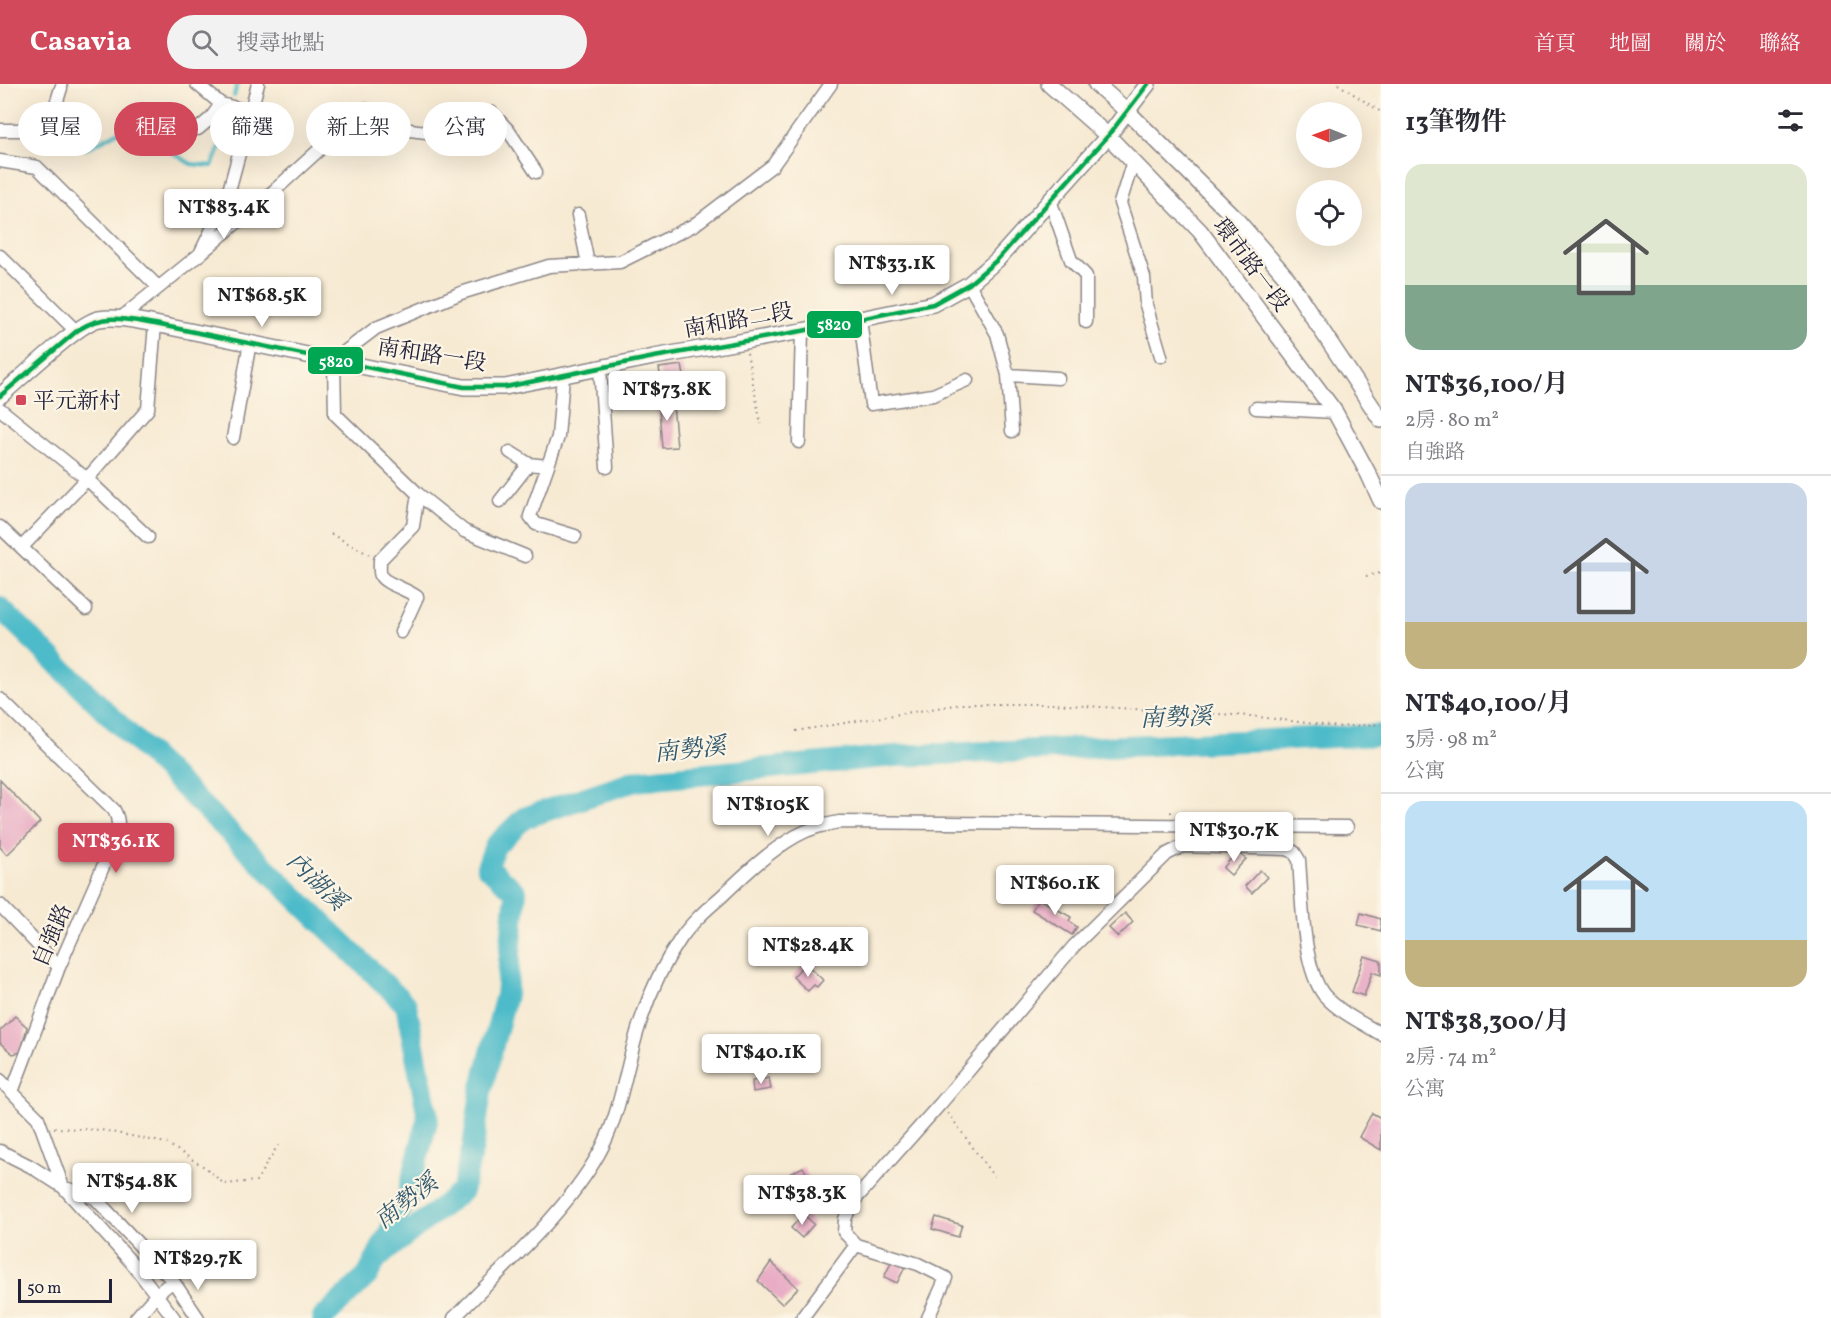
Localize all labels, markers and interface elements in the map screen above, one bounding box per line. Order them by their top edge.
search box [167,15,587,69]
text: Casavia [30,23,131,62]
icon: search [188,26,221,59]
text: 搜尋地點 [236,29,324,60]
text: 首頁 [1534,30,1576,59]
text: 地圖 [1609,30,1651,59]
text: 關於 [1684,30,1726,59]
text: 聯絡 [1759,30,1801,59]
chip: 買屋 [18,102,102,156]
chip: 租屋 [114,102,198,156]
chip: 篩選 [210,102,294,156]
chip: 新上架 [306,102,411,156]
chip: 公寓 [423,102,507,156]
north arrow [1296,102,1362,168]
map controls [1296,102,1362,246]
icon: filters [1774,104,1807,137]
text: 13筆物件 [1405,105,1507,141]
button: locate [1296,180,1362,246]
pin: NT$83.4K [162,189,286,240]
text: NT$83.4K [178,194,270,222]
icon: home [1552,203,1660,311]
street label: 環市路一段 [1205,212,1295,319]
pin: NT$33.1K [830,245,954,296]
text: NT$33.1K [849,250,935,278]
pin: NT$68.5K [200,277,324,328]
text: NT$68.5K [217,282,307,310]
street label: 南和路二段 [682,297,795,346]
line badge: 5820 [806,310,863,339]
text: 5820 [817,315,851,337]
street label: 南和路一段 [375,333,488,380]
line badge: 5820 [307,346,364,375]
text: 5820 [319,352,353,374]
text: NT$36,100/月 [1405,367,1569,403]
pin: NT$73.8K [605,371,729,422]
text: NT$73.8K [623,376,711,404]
place label: 平元新村 [33,387,121,418]
marker: 平元新村 [14,393,28,407]
text: 2房 · 80 m² [1405,407,1499,435]
text: 自強路 [1405,439,1465,467]
icon: home [1552,522,1660,630]
text: NT$40,100/月 [1405,686,1572,722]
water label: 南勢溪 [1139,701,1216,737]
text: 3房 · 98 m² [1405,726,1497,754]
water label: 南勢溪 [653,730,731,772]
text: 公寓 [1405,758,1445,786]
pin: NT$105K [713,786,823,837]
text: NT$105K [727,791,809,819]
pin: NT$30.7K [1172,812,1296,863]
text: NT$30.7K [1189,817,1279,845]
pin: NT$36.1K [54,823,178,874]
text: NT$36.1K [72,828,160,856]
icon: home [1552,840,1660,948]
water label: 內湖溪 [278,845,355,922]
pin: NT$60.1K [993,865,1117,916]
text: NT$60.1K [1010,870,1100,898]
street label: 自強路 [26,900,80,972]
pin: NT$28.4K [746,927,870,978]
text: NT$28.4K [762,932,854,960]
text: NT$38,300/月 [1405,1004,1570,1040]
pin: NT$40.1K [699,1034,823,1085]
text: NT$40.1K [716,1039,806,1067]
text: 2房 · 74 m² [1405,1044,1496,1072]
text: 公寓 [1405,1076,1445,1104]
pin: NT$54.8K [70,1163,194,1214]
water label: 南勢溪 [368,1165,448,1238]
text: NT$54.8K [86,1168,178,1196]
pin: NT$38.3K [740,1175,864,1226]
text: NT$38.3K [757,1180,847,1208]
pin: NT$29.7K [136,1240,260,1291]
text: NT$29.7K [154,1245,242,1273]
scale bar [18,1276,112,1304]
text: 50 m [27,1278,61,1300]

